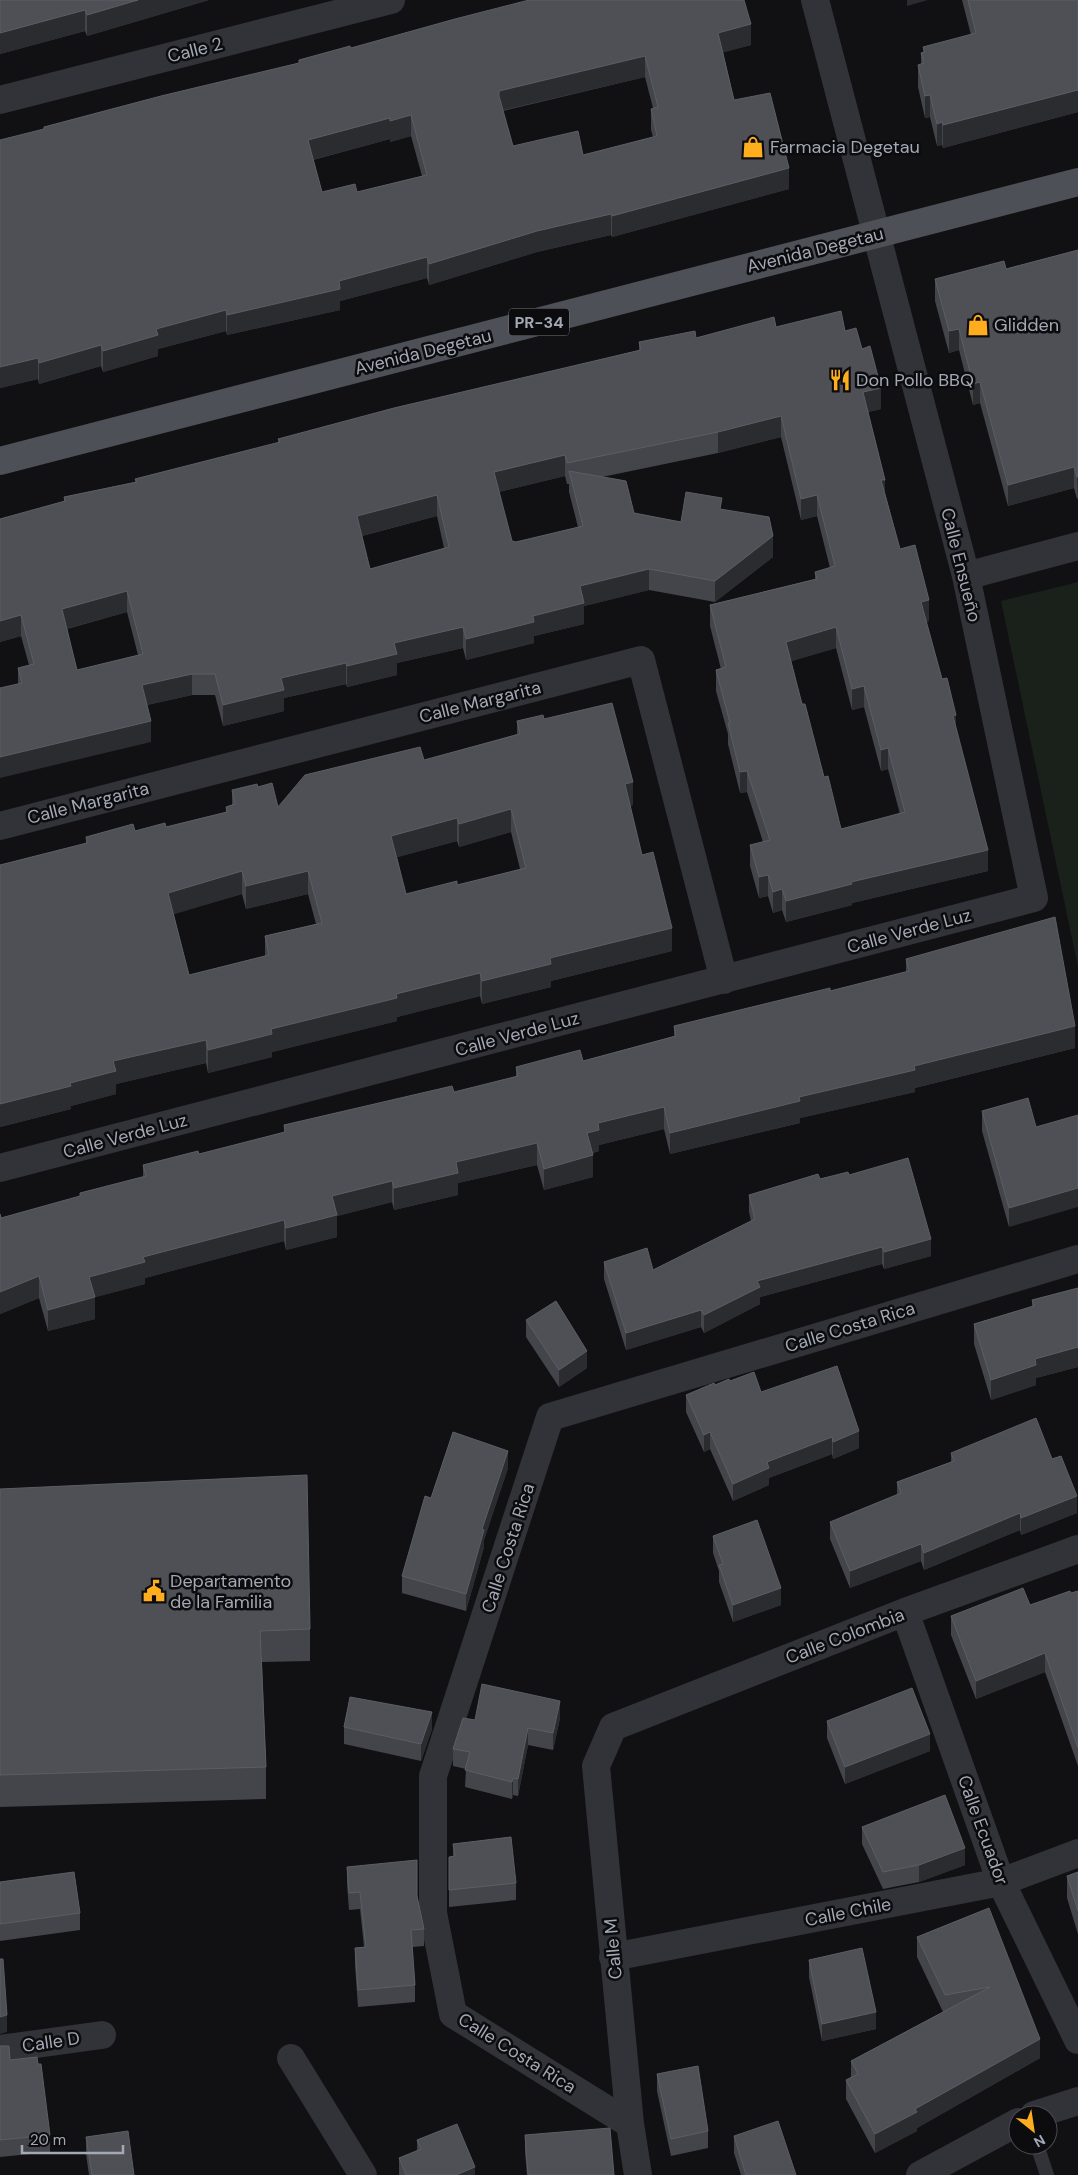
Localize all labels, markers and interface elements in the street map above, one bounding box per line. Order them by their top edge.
street label: Calle 2 [165,32,225,68]
shop icon: Farmacia Degetau [740,134,766,160]
place label: Farmacia Degetau [770,135,920,159]
street label: Avenida Degetau [744,221,886,279]
road number: PR-34 [509,308,569,336]
shop icon: Glidden [965,312,991,338]
place label: Glidden [994,313,1059,337]
street label: Avenida Degetau [352,323,494,381]
restaurant icon: Don Pollo BBQ [827,367,853,393]
place label: Don Pollo BBQ [856,368,974,392]
street label: Calle Ensueño [935,505,987,625]
street label: Calle Margarita [417,675,543,729]
street label: Calle Margarita [25,776,151,830]
street label: Calle Verde Luz [844,903,974,959]
street label: Calle Verde Luz [452,1006,582,1062]
street label: Calle Verde Luz [60,1108,190,1164]
street label: Calle Costa Rica [782,1296,918,1358]
street label: Calle Costa Rica [476,1480,540,1616]
place label: Departamento de la Familia [170,1569,291,1614]
public building icon: Departamento de la Familia [141,1578,167,1604]
street label: Calle Colombia [782,1602,908,1670]
street label: Calle Ecuador [952,1772,1014,1888]
street label: Calle Chile [803,1892,893,1932]
street label: Calle M [598,1918,628,1980]
street label: Calle Costa Rica [454,2007,580,2099]
street label: Calle D [21,2026,81,2058]
north arrow [1008,2105,1058,2155]
scale bar [22,2122,124,2154]
text: 20 m [30,2130,66,2150]
text: N [1031,2131,1048,2152]

